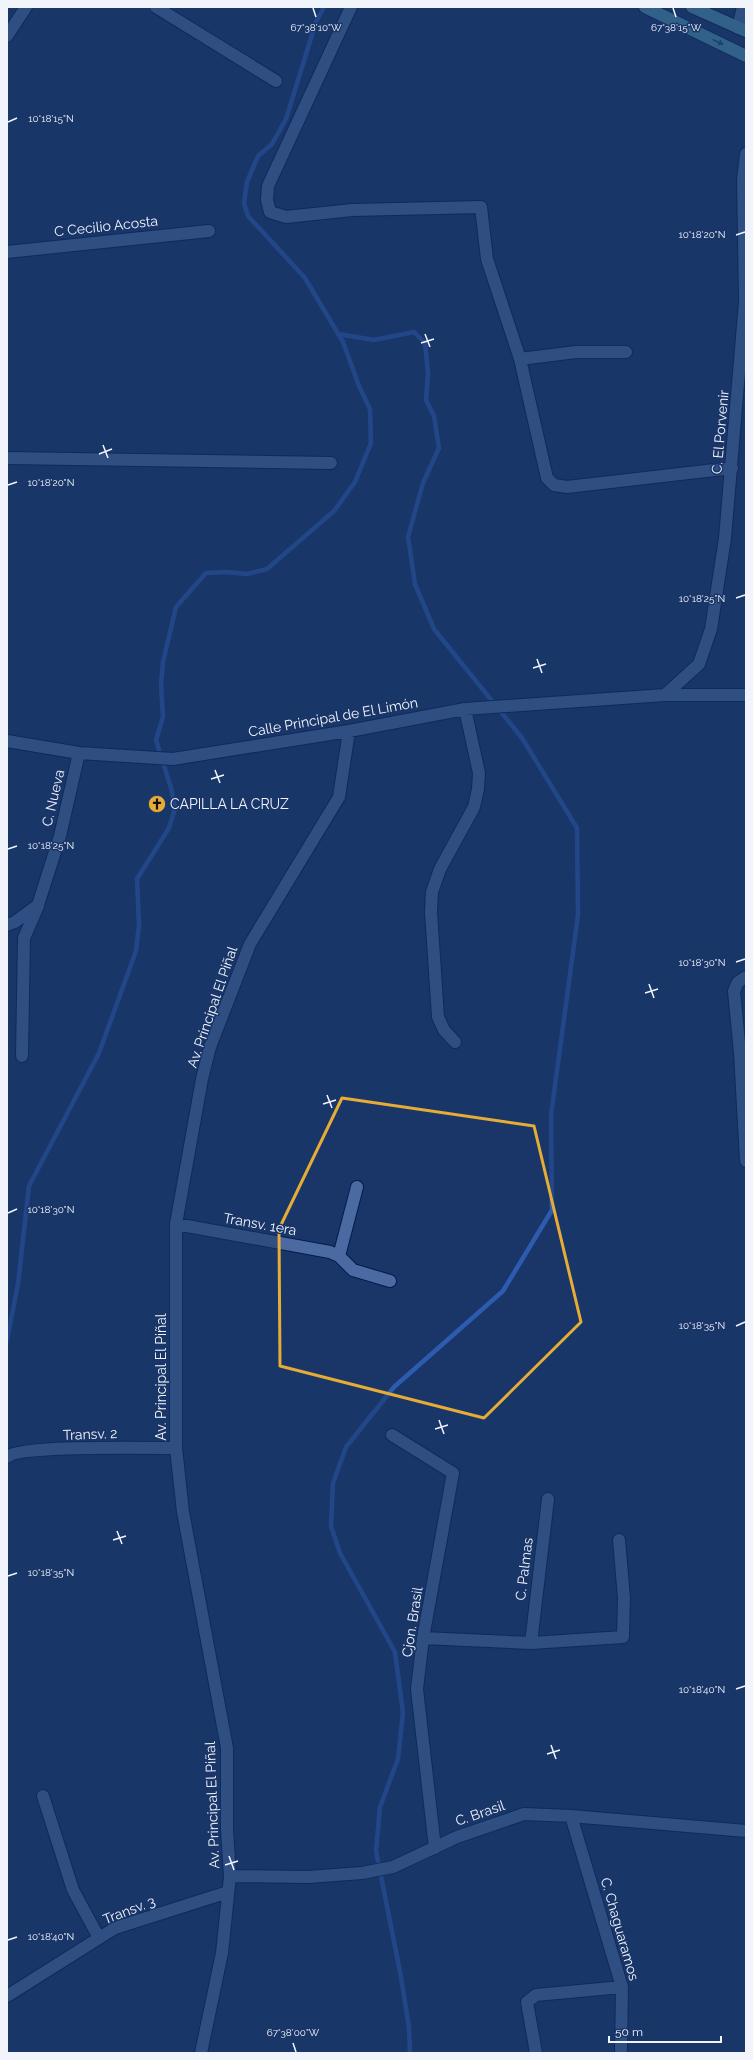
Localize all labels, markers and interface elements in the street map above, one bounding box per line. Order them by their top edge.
text: 67°38'10"W [291,22,342,33]
text: 67°38'15"W [651,22,702,33]
one-way arrow [712,39,723,45]
text: 10°18'15"N [28,113,74,124]
street label: C Cecilio Acosta [53,213,159,239]
text: 10°18'20"N [679,229,725,240]
street label: C. El Porvenir [708,389,732,475]
text: 10°18'20"N [28,477,74,488]
text: 10°18'25"N [679,593,725,604]
street label: Calle Principal de El Limón [247,694,419,740]
street label: C. Nueva [39,768,67,828]
church icon: CAPILLA LA CRUZ [147,794,167,814]
place label: CAPILLA LA CRUZ [170,796,289,812]
text: 10°18'25"N [28,840,74,851]
street label: Av. Principal El Piñal [184,944,240,1070]
text: 10°18'30"N [678,957,726,968]
text: 10°18'30"N [27,1204,75,1215]
street label: Transv. 1era [222,1210,298,1238]
street label: Av. Principal El Piñal [153,1313,169,1441]
text: 10°18'35"N [679,1320,725,1331]
street label: Transv. 2 [62,1425,118,1443]
street label: C. Palmas [512,1536,536,1601]
text: 10°18'35"N [28,1567,74,1578]
street label: Cjon. Brasil [399,1586,425,1658]
text: 10°18'40"N [679,1684,725,1695]
street label: Av. Principal El Piñal [202,1741,222,1869]
street label: C. Brasil [453,1797,507,1829]
street label: C. Chaguaramos [598,1876,642,1983]
street label: Transv. 3 [101,1893,157,1927]
text: 10°18'40"N [28,1931,74,1942]
scale bar [609,2018,721,2044]
text: 50 m [615,2025,643,2039]
text: 67°38'00"W [267,2027,320,2038]

